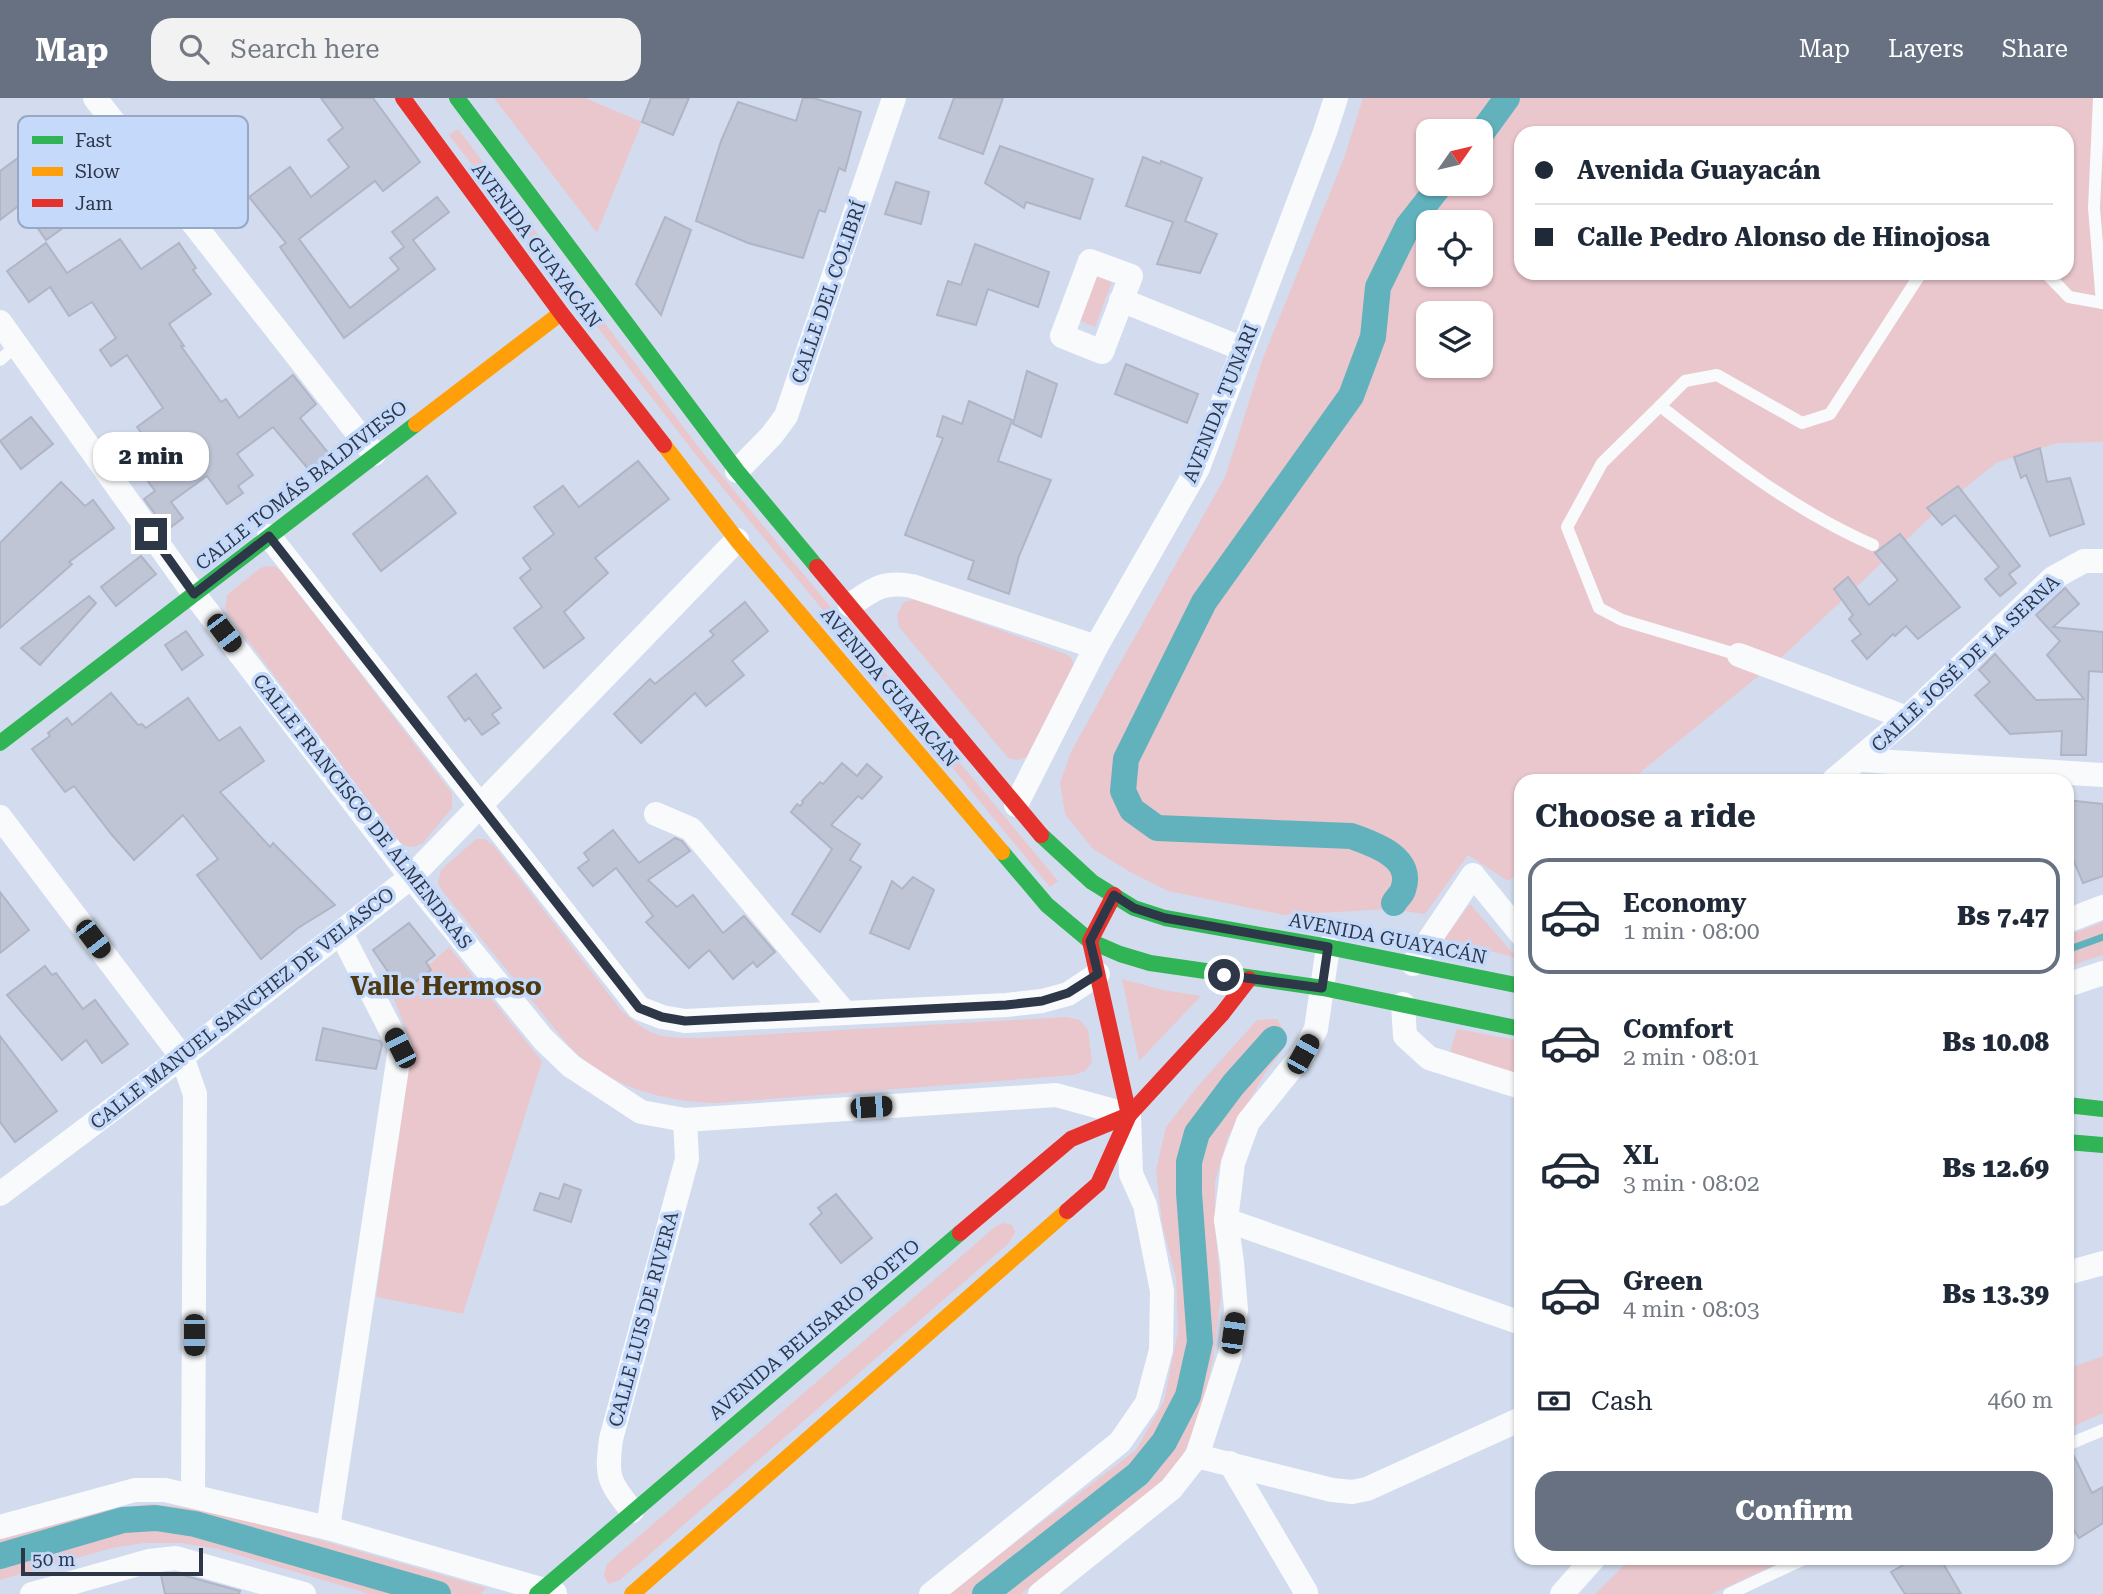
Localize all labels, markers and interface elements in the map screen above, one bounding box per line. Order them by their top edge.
search box [151,18,641,81]
text: Map [35,30,109,69]
icon: search [175,30,213,68]
text: Search here [231,34,380,64]
text: Map [1799,35,1850,63]
text: Layers [1888,35,1964,63]
text: Share [2002,35,2068,63]
legend [18,116,248,228]
north arrow [1416,119,1493,196]
map controls [1416,119,1493,378]
text: Fast [75,129,112,152]
text: Avenida Guayacán [1577,155,1821,185]
street label: AVENIDA GUAYACÁN [467,158,606,332]
text: Slow [75,160,120,183]
text: Jam [75,192,113,215]
street label: CALLE DEL COLIBRÍ [786,198,871,386]
button: locate [1416,210,1493,287]
text: Calle Pedro Alonso de Hinojosa [1577,222,1990,252]
button: layers [1416,301,1493,378]
street label: AVENIDA TUNARI [1178,321,1263,486]
street label: CALLE TOMÁS BALDIVIESO [191,396,412,575]
callout: 2 min [93,432,209,482]
text: 2 min [119,443,183,470]
route end [135,518,167,550]
street label: CALLE JOSÉ DE LA SERNA [1866,570,2065,757]
street label: AVENIDA GUAYACÁN [816,603,963,772]
car [203,610,246,656]
street label: CALLE FRANCISCO DE ALMENDRAS [248,669,477,953]
text: Choose a ride [1535,797,1756,835]
street label: CALLE MANUEL SANCHEZ DE VELASCO [86,883,399,1134]
icon: car [1539,885,1602,948]
text: Economy [1623,888,1746,918]
text: Bs 7.47 [1957,901,2049,931]
street label: AVENIDA GUAYACÁN [1287,908,1489,969]
car [72,916,115,962]
text: 1 min · 08:00 [1623,918,1760,945]
route start [1208,959,1240,991]
district label: Valle Hermoso [350,971,542,1001]
icon: car [1539,1011,1602,1074]
text: Comfort [1623,1014,1733,1044]
car [382,1025,419,1071]
text: Bs 10.08 [1943,1027,2049,1057]
car [1284,1031,1323,1077]
text: 2 min · 08:01 [1623,1044,1760,1071]
car [850,1095,893,1119]
icon: car [1539,1137,1602,1200]
text: XL [1623,1140,1659,1170]
text: Bs 12.69 [1943,1153,2049,1183]
text: 3 min · 08:02 [1623,1170,1760,1197]
street label: CALLE LUIS DE RIVERA [604,1208,684,1429]
street label: AVENIDA BELISARIO BOETO [704,1234,925,1424]
icon: car [1539,1263,1602,1326]
text: Green [1623,1266,1703,1296]
text: Bs 13.39 [1943,1279,2049,1309]
text: 4 min · 08:03 [1623,1296,1760,1323]
car [1220,1311,1247,1355]
car [184,1314,205,1356]
icon: cash [1535,1382,1573,1420]
text: Cash [1591,1386,1653,1416]
text: 460 m [1988,1387,2053,1414]
button: Confirm [1535,1471,2053,1551]
scale bar [21,1545,203,1577]
text: 50 m [32,1548,75,1571]

